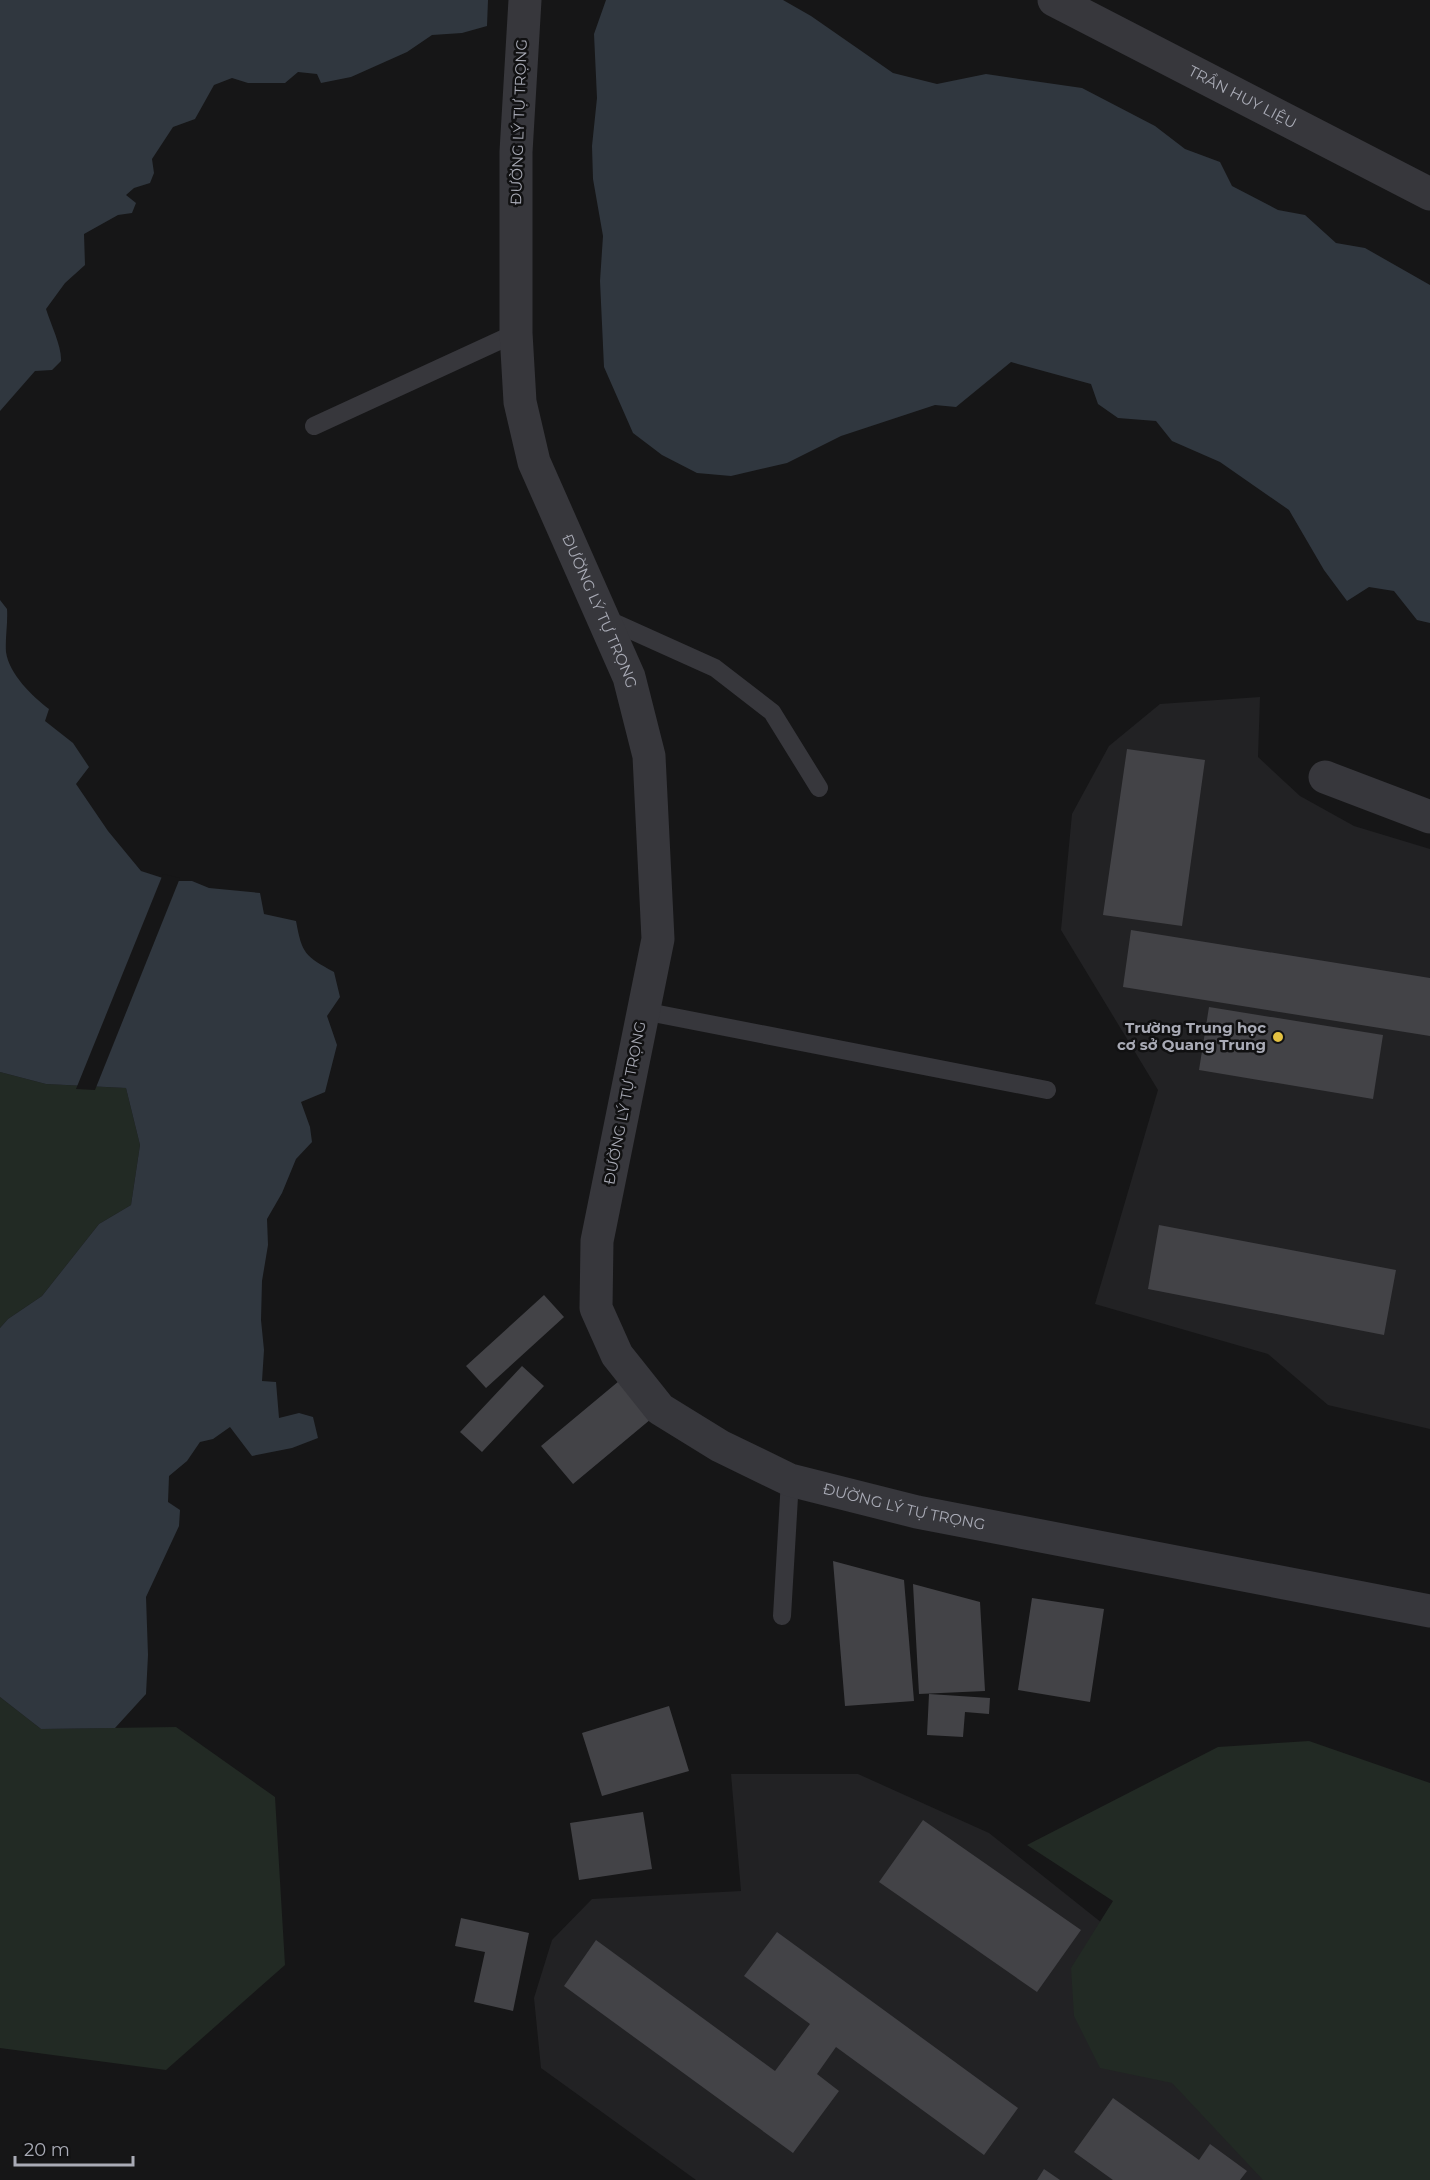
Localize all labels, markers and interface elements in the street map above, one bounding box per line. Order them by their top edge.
street label: ĐƯỜNG LÝ TỰ TRỌNG [506,39,531,205]
street label: TRẦN HUY LIỆU [1185,61,1300,133]
street label: ĐƯỜNG LÝ TỰ TRỌNG [558,531,641,690]
place label: Trường Trung học cơ sở Quang Trung [1117,1018,1266,1054]
street label: ĐƯỜNG LÝ TỰ TRỌNG [599,1020,650,1186]
marker: Trường Trung học cơ sở Quang Trung [1271,1030,1285,1044]
street label: ĐƯỜNG LÝ TỰ TRỌNG [821,1479,987,1534]
scale bar [15,2129,134,2167]
text: 20 m [24,2139,70,2161]

